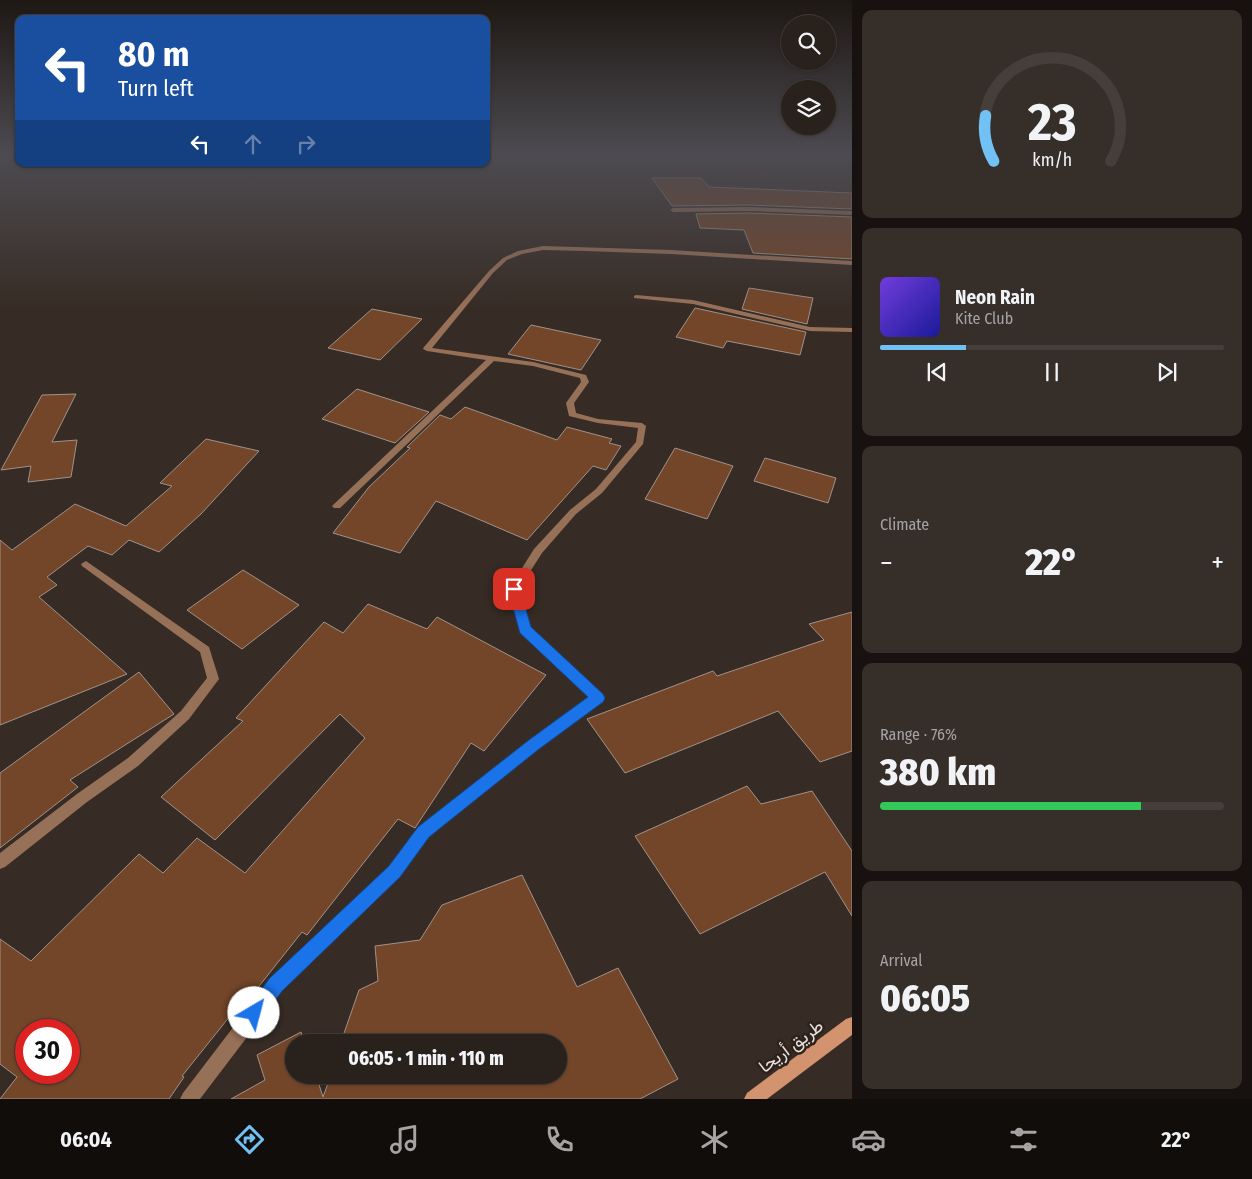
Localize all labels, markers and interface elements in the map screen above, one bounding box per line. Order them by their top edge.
map controls [781,15,836,135]
button: search [781,15,836,70]
text: 80 m [118,33,190,75]
icon: left [35,35,100,100]
text: Turn left [118,75,194,102]
button: layers [781,80,836,135]
text: 23 [1027,91,1076,154]
icon: left [186,130,214,158]
icon: ahead [239,130,267,158]
icon: right [292,130,320,158]
text: km/h [1032,149,1072,171]
text: Neon Rain [955,286,1035,309]
text: Kite Club [955,309,1013,328]
icon: previous [923,358,951,386]
icon: pause [1038,358,1066,386]
icon: next [1153,358,1181,386]
text: Climate [880,515,929,534]
text: 22° [1025,539,1079,585]
text: − [880,546,893,579]
text: + [1211,546,1224,579]
pin [493,568,535,610]
icon: arrive [500,575,528,603]
text: Range · 76% [880,725,957,744]
text: 380 km [880,749,996,795]
text: Arrival [880,951,922,970]
text: 06:05 [880,975,970,1021]
position arrow [227,986,279,1038]
street label: طريق أريحا [754,1015,828,1077]
speed limit sign: 30 [15,1019,80,1084]
text: 06:05 · 1 min · 110 m [348,1047,504,1070]
icon: directions [232,1122,267,1157]
icon: music [387,1122,422,1157]
icon: phone [542,1122,577,1157]
icon: climate [697,1122,732,1157]
icon: car [851,1122,886,1157]
icon: filters [1006,1122,1041,1157]
text: 06:04 [60,1126,112,1153]
text: 22° [1161,1126,1192,1153]

